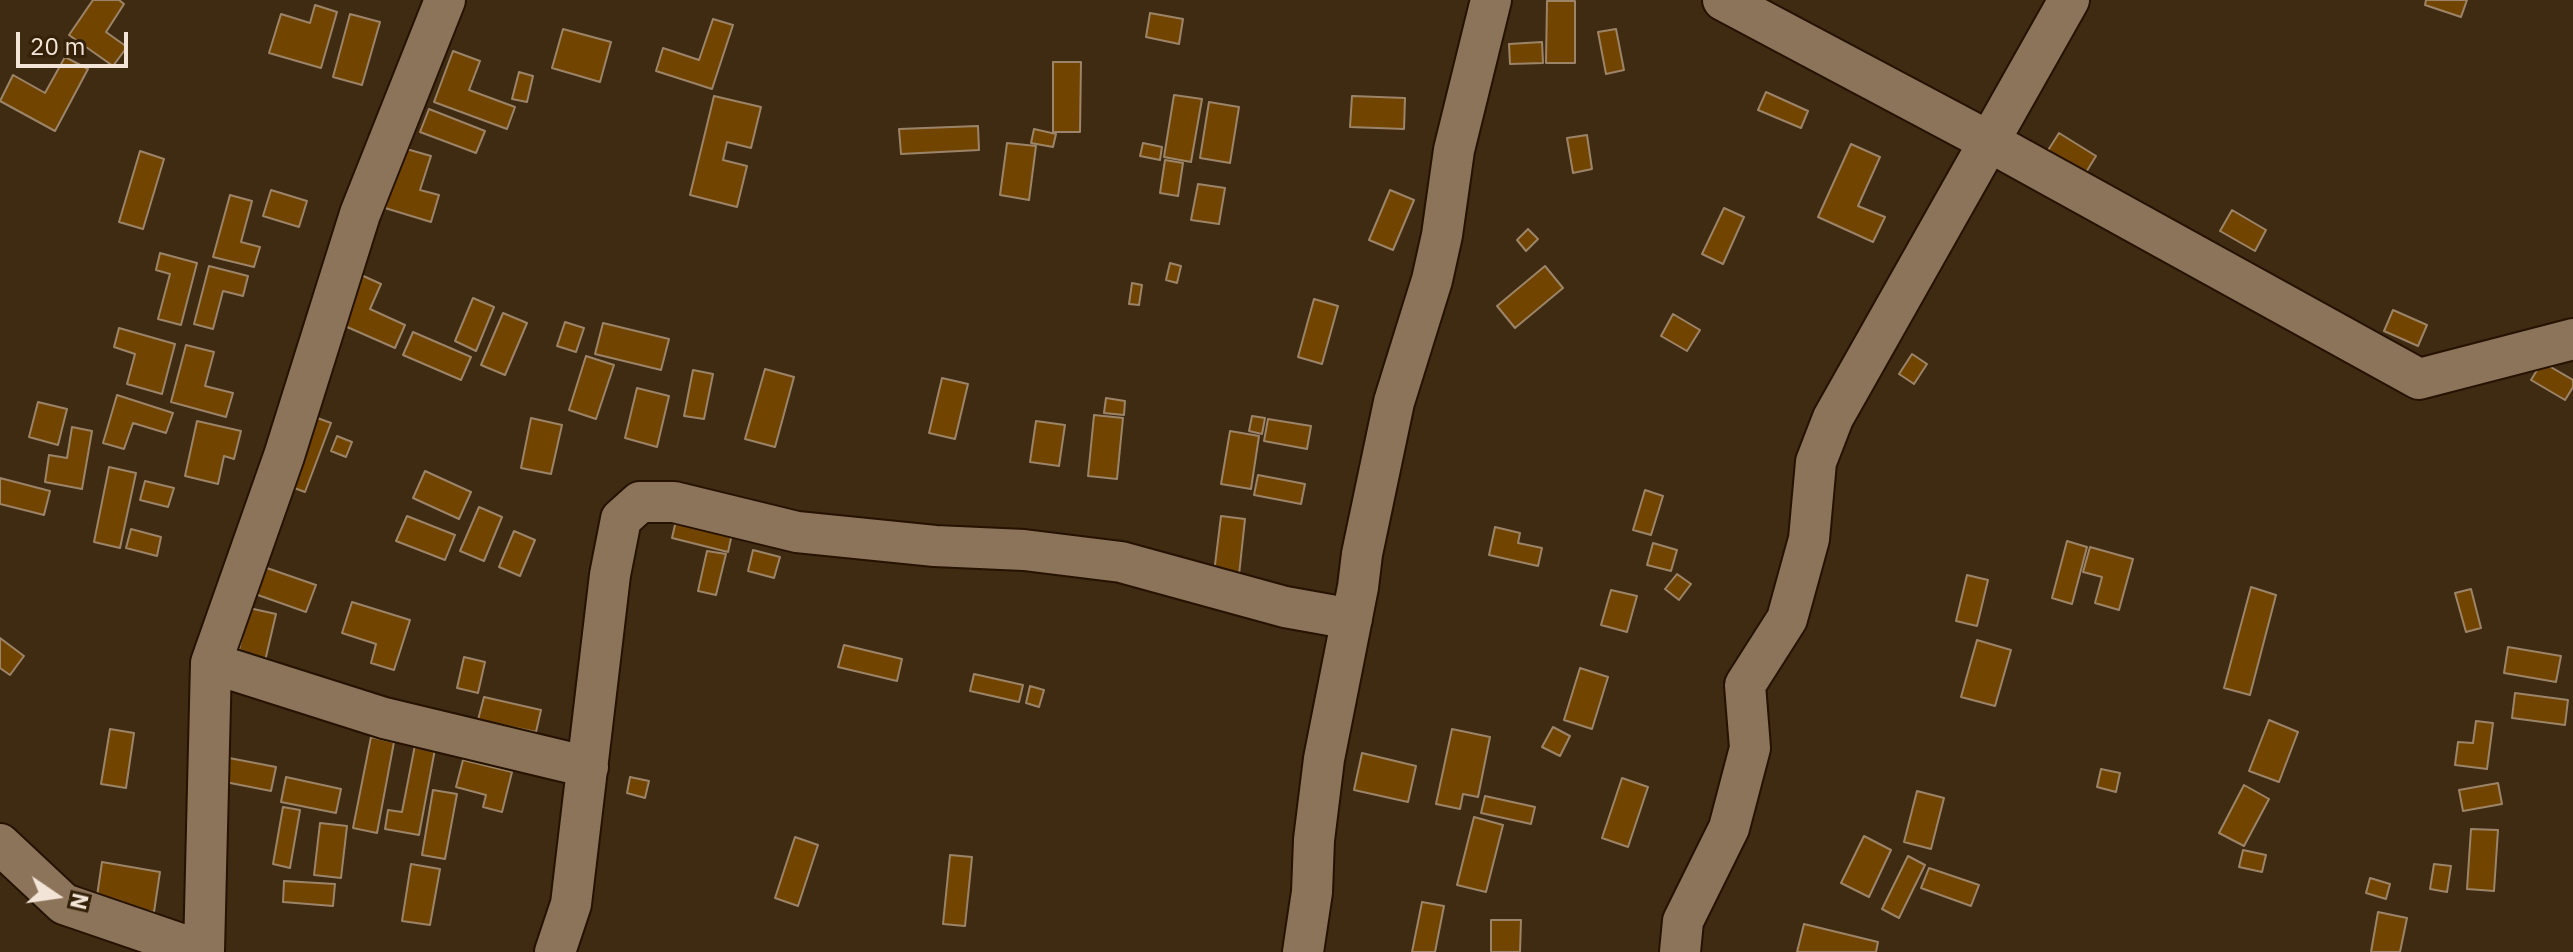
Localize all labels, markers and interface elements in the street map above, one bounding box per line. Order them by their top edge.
scale bar [20,16,132,66]
text: 20 m [30,30,85,62]
north arrow [16,856,96,936]
text: N [64,890,96,913]

